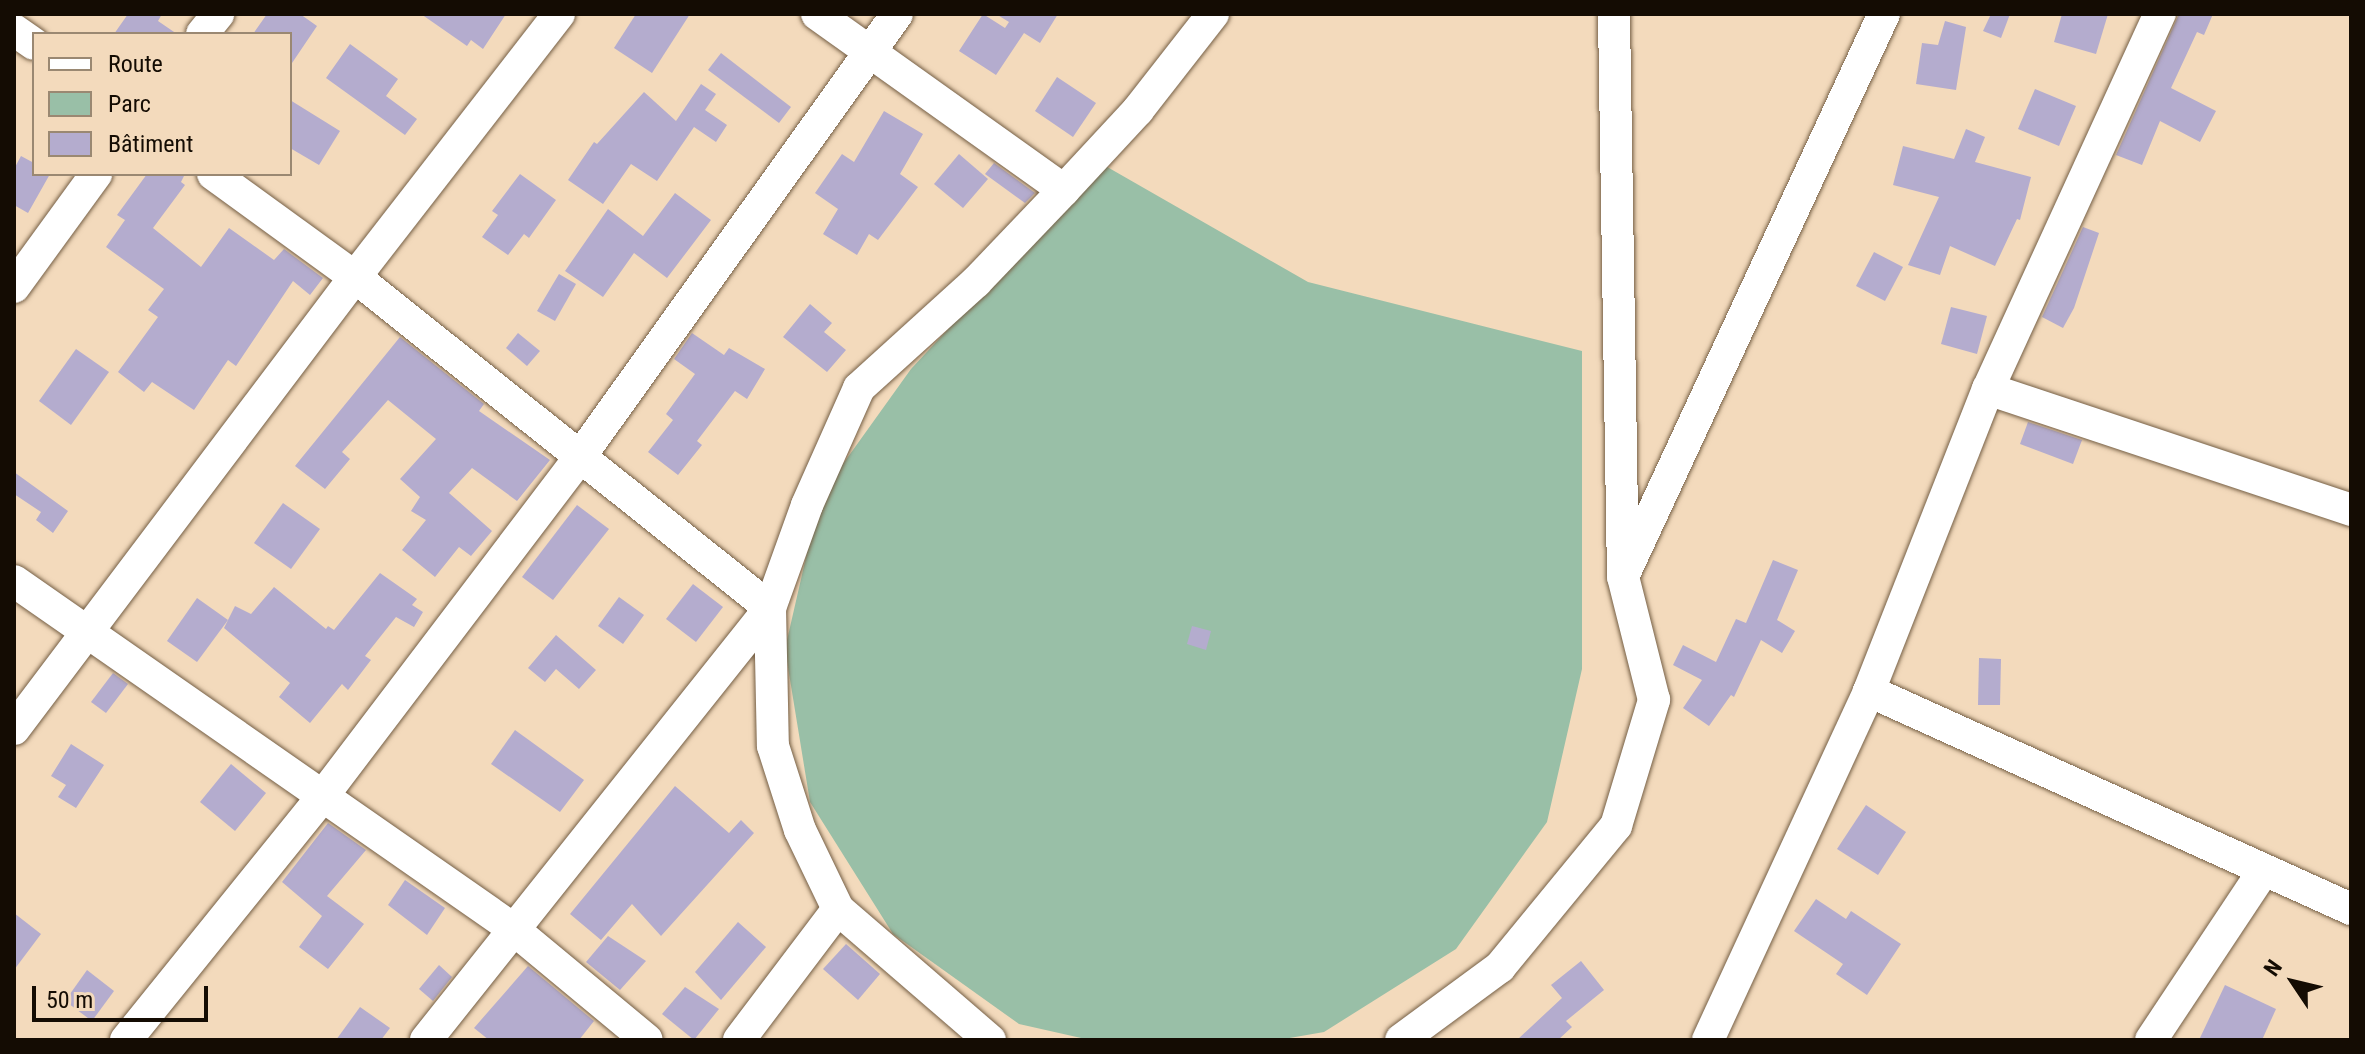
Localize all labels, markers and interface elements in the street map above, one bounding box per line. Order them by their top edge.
legend [32,32,292,176]
text: Route [108,50,163,78]
text: Parc [108,90,151,118]
text: Bâtiment [108,130,193,158]
north arrow [2253,942,2333,1022]
text: N [2259,955,2287,981]
scale bar [36,970,212,1020]
text: 50 m [46,986,93,1014]

